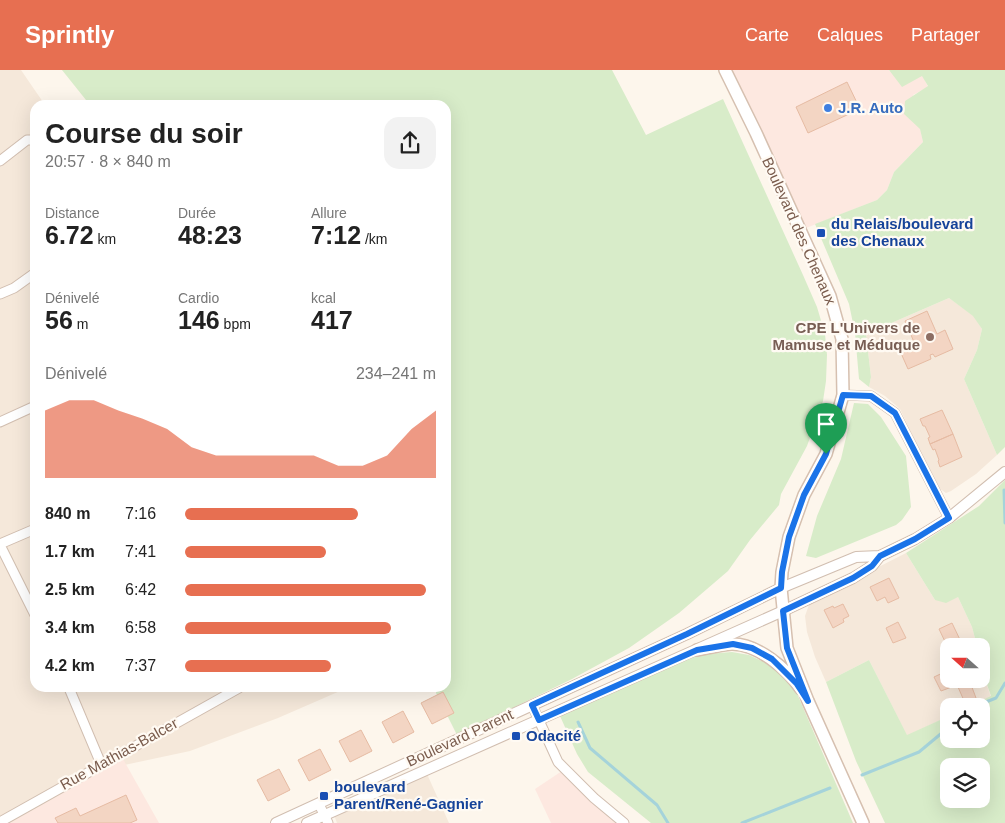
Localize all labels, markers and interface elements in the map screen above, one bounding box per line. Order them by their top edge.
text: Sprintly [25,21,114,48]
text: Carte [745,25,789,45]
text: Calques [817,25,883,45]
text: Partager [911,25,980,45]
place label: J.R. Auto [838,99,903,116]
marker: J.R. Auto [822,102,834,114]
button: share [384,117,436,169]
text: Course du soir [45,118,243,149]
text: 20:57 · 8 × 840 m [45,153,171,170]
street label: Boulevard des Chenaux [759,154,840,308]
text: Distance [45,205,99,221]
text: Durée [178,205,216,221]
text: Allure [311,205,347,221]
place label: du Relais/boulevard des Chenaux [831,215,974,249]
text: 6.72 [45,221,94,249]
text: 48:23 [178,221,242,249]
text: 7:12 [311,221,361,249]
marker: du Relais/boulevard des Chenaux [815,227,827,239]
text: km [94,231,116,247]
text: /km [361,231,388,247]
text: Dénivelé [45,290,99,306]
text: Cardio [178,290,219,306]
text: kcal [311,290,336,306]
text: 56 [45,306,73,334]
text: 146 [178,306,220,334]
text: 417 [311,306,353,334]
text: m [73,316,88,332]
text: bpm [220,316,251,332]
place label: CPE L'Univers de Mamuse et Méduque [772,319,920,353]
marker: CPE L'Univers de Mamuse et Méduque [924,331,936,343]
text: Dénivelé [45,365,107,382]
text: 234–241 m [356,365,436,382]
pin [805,403,847,454]
icon: arrive [812,410,840,438]
text: 840 m [45,505,90,522]
text: 7:16 [125,505,156,522]
text: 1.7 km [45,543,95,560]
text: 7:41 [125,543,156,560]
text: 2.5 km [45,581,95,598]
text: 6:42 [125,581,156,598]
text: 3.4 km [45,619,95,636]
text: 6:58 [125,619,156,636]
north arrow [940,638,990,688]
map controls [940,638,990,808]
text: 4.2 km [45,657,95,674]
text: 7:37 [125,657,156,674]
button: locate [940,698,990,748]
street label: Boulevard Parent [404,705,517,770]
street label: Rue Mathias-Balcer [57,714,180,793]
place label: Odacité [526,727,581,744]
marker: Odacité [510,730,522,742]
button: layers [940,758,990,808]
place label: boulevard Parent/René-Gagnier [334,778,483,812]
marker: boulevard Parent/René-Gagnier [318,790,330,802]

